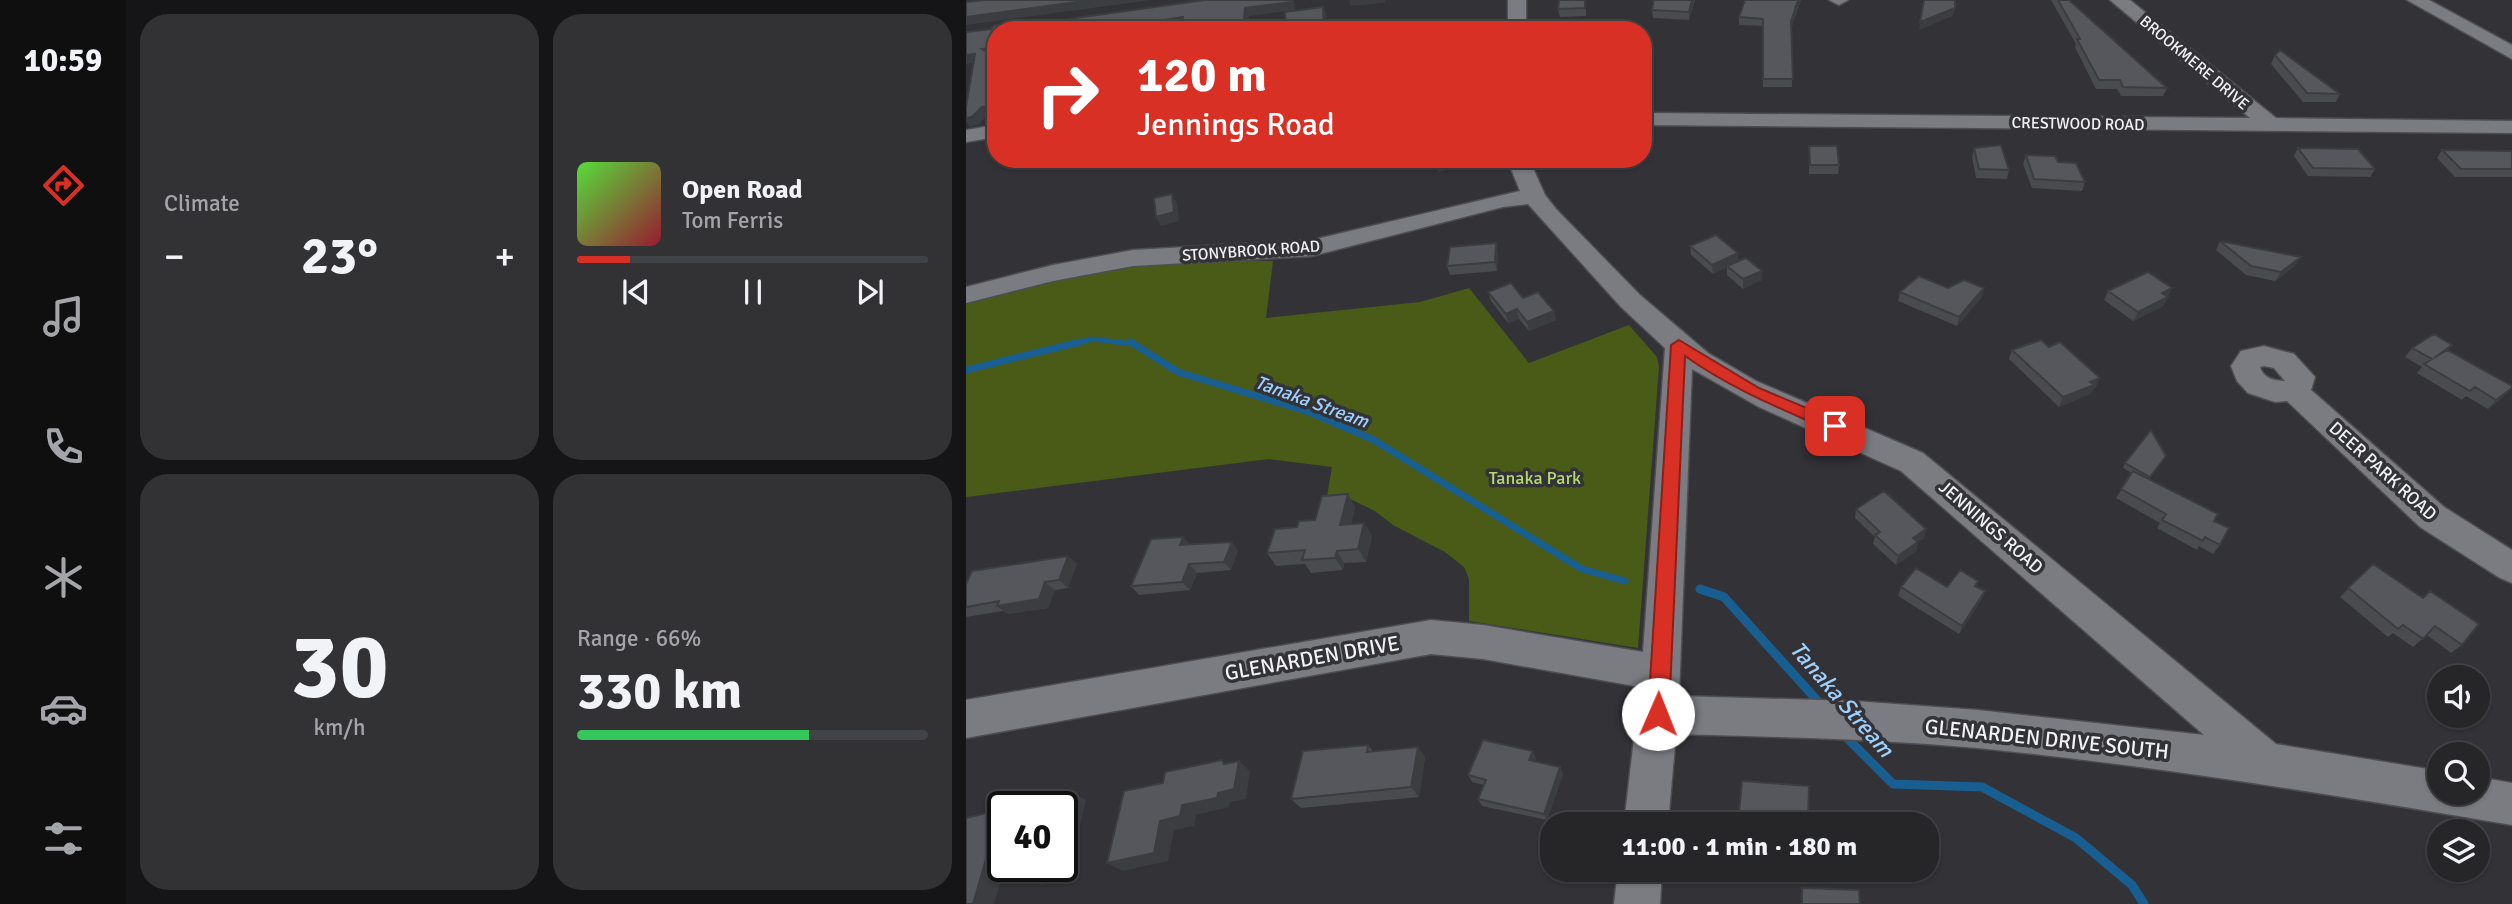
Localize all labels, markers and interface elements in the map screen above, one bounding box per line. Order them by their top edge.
street label: BROOKMERE DRIVE [2136,11,2253,114]
text: 10:59 [24,41,102,80]
text: 120 m [1137,45,1267,105]
icon: right [1022,49,1113,140]
text: Jennings Road [1137,105,1335,144]
street label: CRESTWOOD ROAD [2011,113,2145,135]
icon: directions [39,161,88,210]
text: Open Road [682,174,803,206]
text: Climate [164,189,240,218]
text: Tom Ferris [682,206,783,235]
text: 23° [301,224,378,288]
text: − [164,233,185,280]
text: + [494,233,515,280]
street label: STONYBROOK ROAD [1181,236,1321,266]
icon: previous [617,273,655,311]
icon: pause [734,273,772,311]
icon: next [851,273,889,311]
icon: music [39,292,88,341]
water label: Tanaka Stream [1252,370,1373,434]
pin [1805,396,1865,456]
icon: arrive [1816,407,1854,445]
street label: DEER PARK ROAD [2325,417,2441,525]
icon: phone [39,422,88,471]
park label: Tanaka Park [1489,467,1581,489]
street label: JENNINGS ROAD [1935,476,2047,578]
icon: climate [39,553,88,602]
text: 30 [290,611,389,724]
text: Range · 66% [577,624,701,653]
street label: GLENARDEN DRIVE [1223,630,1401,686]
water label: Tanaka Stream [1783,635,1900,764]
text: 330 km [577,659,742,723]
map controls [2427,665,2490,882]
button: sound [2427,665,2490,728]
position arrow [1621,677,1695,751]
icon: car [39,684,88,733]
text: km/h [313,713,366,742]
street label: GLENARDEN DRIVE SOUTH [1924,713,2170,765]
button: search [2427,742,2490,805]
speed limit sign: 40 [987,791,1078,882]
icon: filters [39,814,88,863]
button: layers [2427,819,2490,882]
text: 11:00 · 1 min · 180 m [1622,831,1857,863]

